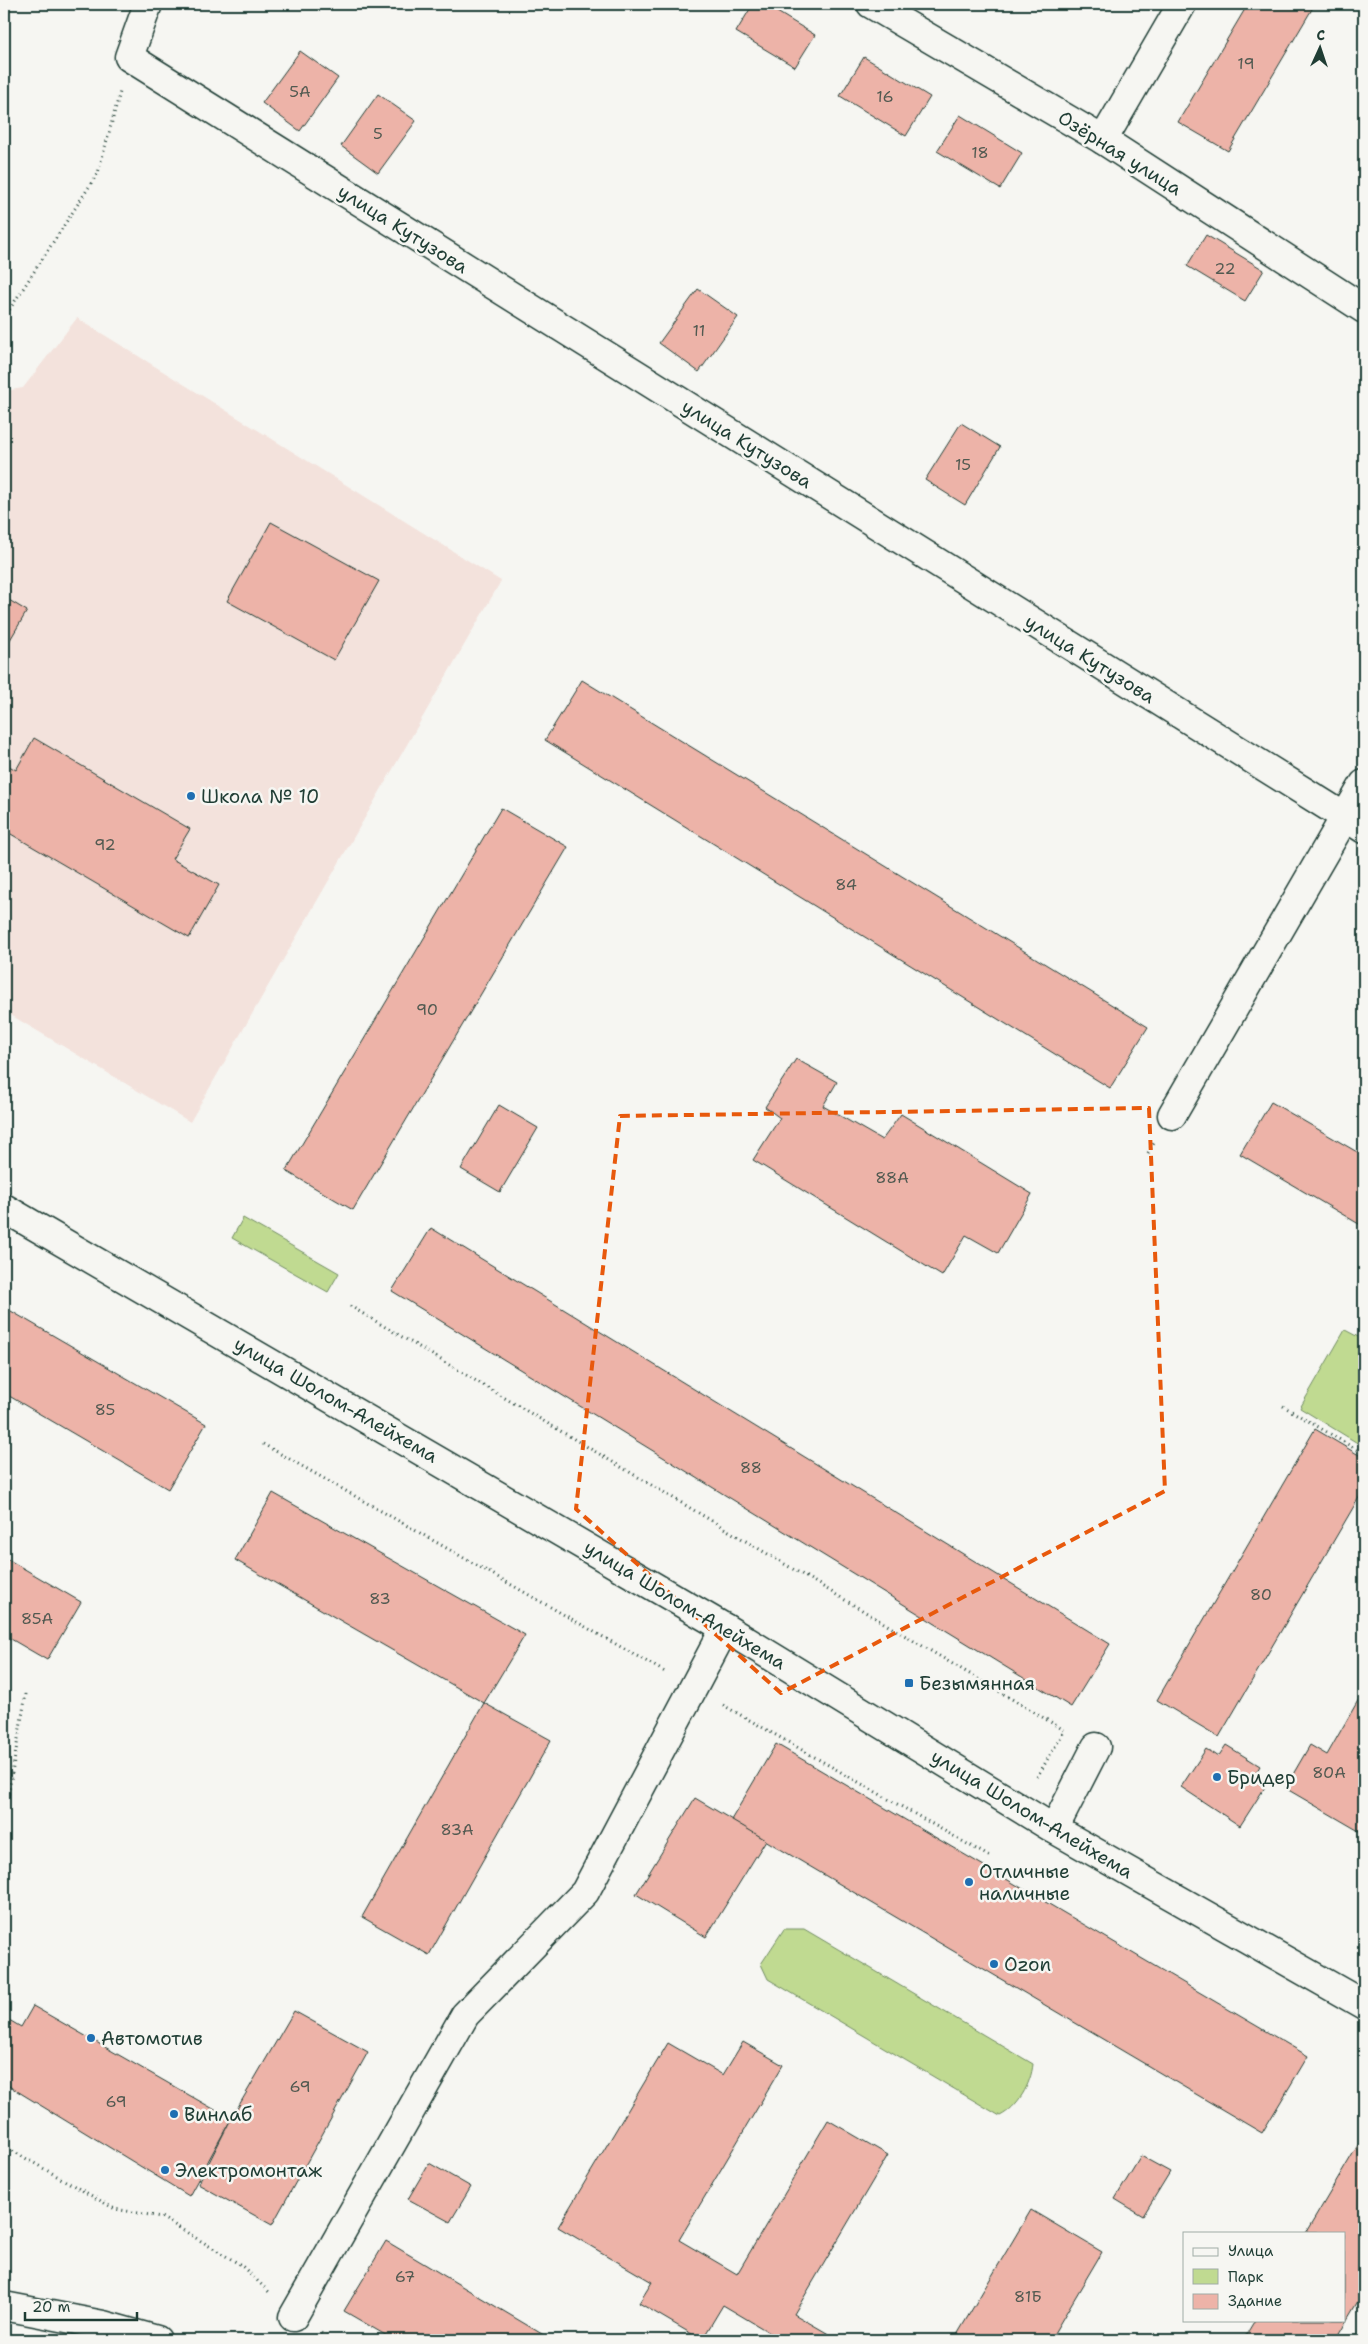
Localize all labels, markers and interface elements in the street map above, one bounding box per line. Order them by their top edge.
north arrow [1296,22,1346,72]
text: С [1316,26,1325,44]
house number: 19 [1237,53,1255,74]
house number: 5А [289,81,311,102]
house number: 16 [876,86,894,107]
street label: Озёрная улица [1053,105,1187,201]
house number: 5 [373,123,383,144]
house number: 18 [971,142,989,163]
street label: улица Кутузова [333,179,473,279]
house number: 22 [1214,258,1236,279]
house number: 11 [693,320,705,341]
street label: улица Кутузова [677,394,817,494]
house number: 15 [955,454,971,475]
street label: улица Кутузова [1020,609,1160,709]
place label: Школа № 10 [201,784,319,809]
marker: Школа № 10 [185,790,197,802]
house number: 92 [94,834,116,855]
house number: 84 [835,874,857,895]
house number: 90 [416,999,438,1020]
house number: 88А [875,1167,909,1188]
street label: улица Шолом-Алейхема [229,1331,443,1469]
house number: 85 [95,1399,115,1420]
house number: 88 [740,1457,762,1478]
street label: улица Шолом-Алейхема [579,1535,791,1675]
house number: 80 [1250,1584,1272,1605]
house number: 83 [369,1588,391,1609]
house number: 85А [21,1608,53,1629]
place label: Безымянная [919,1671,1035,1696]
marker: Безымянная [903,1677,915,1689]
street label: улица Шолом-Алейхема [926,1744,1138,1884]
house number: 80А [1312,1762,1346,1783]
place label: Бридер [1227,1765,1296,1790]
marker: Бридер [1211,1771,1223,1783]
house number: 83А [440,1819,474,1840]
place label: Отличные наличные [979,1859,1070,1906]
marker: Отличные наличные [963,1876,975,1888]
place label: Ozon [1004,1952,1051,1977]
marker: Ozon [988,1958,1000,1970]
place label: Автомотив [101,2026,203,2051]
marker: Автомотив [85,2032,97,2044]
house number: 69 [289,2076,311,2097]
house number: 69 [105,2091,127,2112]
place label: Винлаб [184,2102,252,2127]
marker: Винлаб [168,2108,180,2120]
place label: Электромонтаж [175,2158,322,2183]
marker: Электромонтаж [159,2164,171,2176]
legend [1183,2232,1346,2322]
text: Улица [1228,2241,1274,2261]
house number: 67 [395,2266,415,2287]
text: Парк [1228,2267,1264,2287]
house number: 81Б [1014,2286,1042,2307]
scale bar [25,2289,138,2321]
text: Здание [1228,2291,1282,2311]
text: 20 m [32,2297,71,2317]

